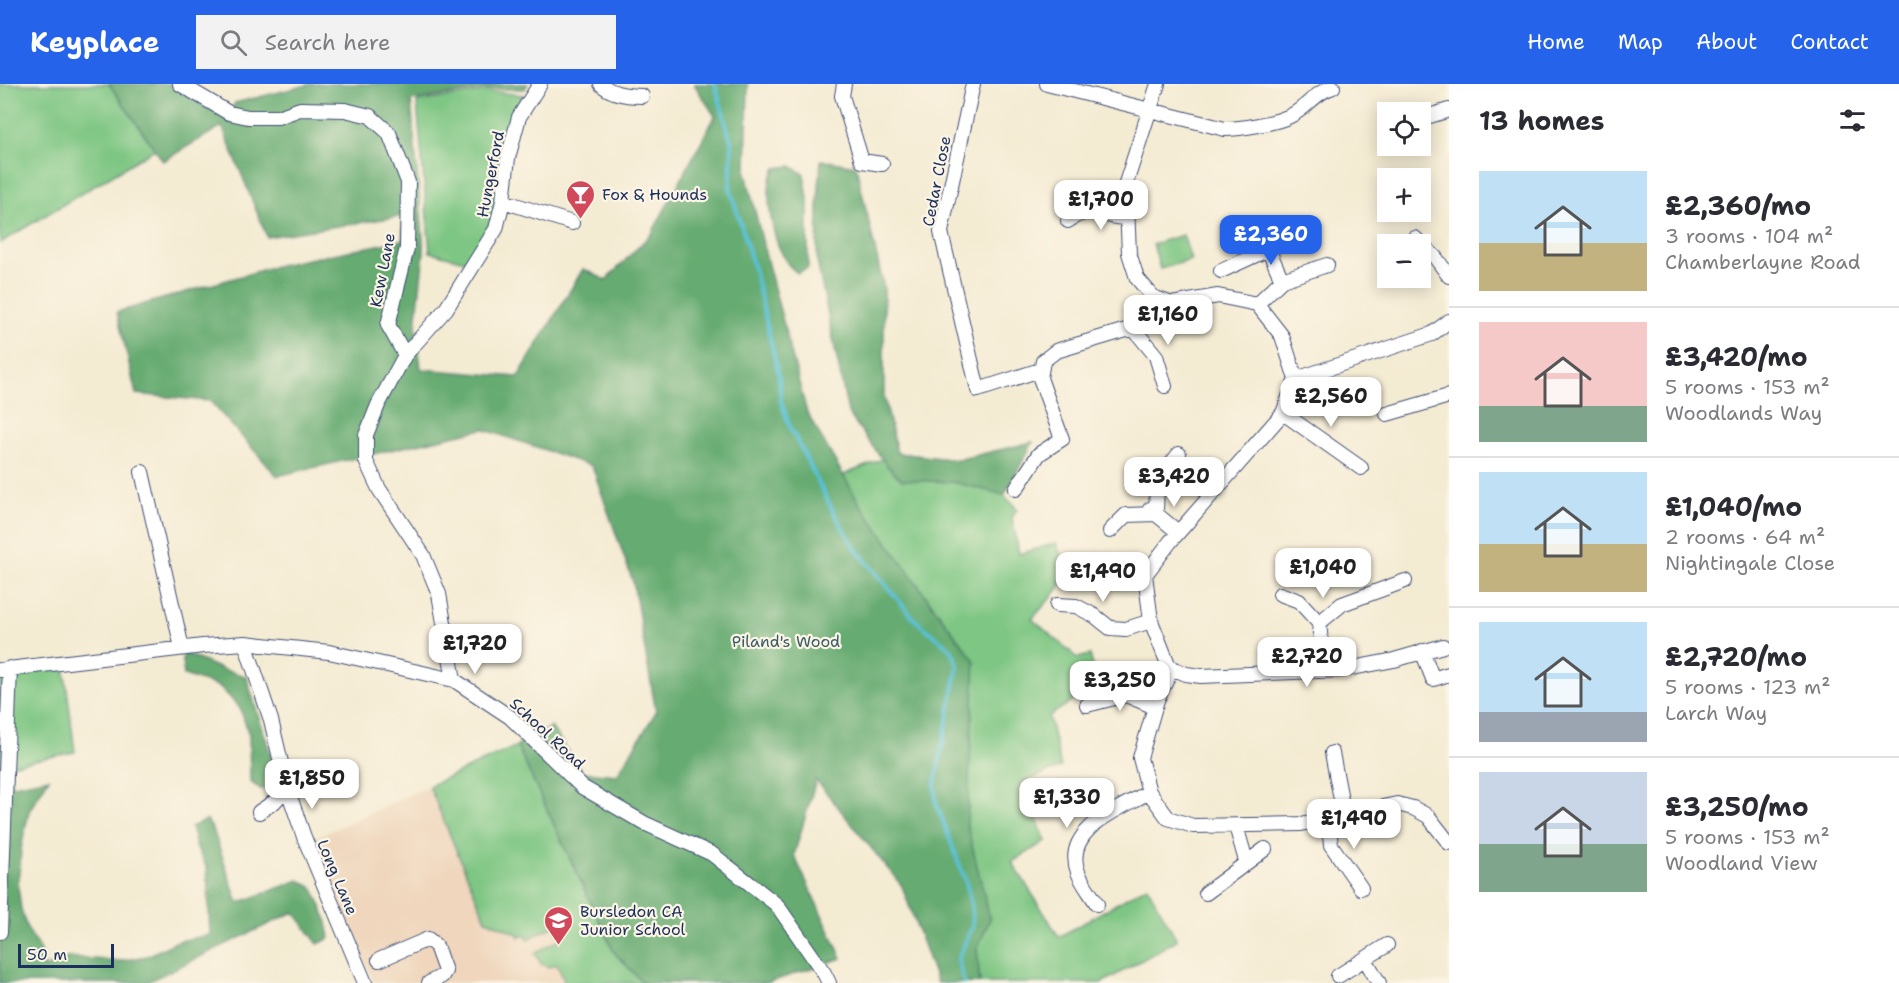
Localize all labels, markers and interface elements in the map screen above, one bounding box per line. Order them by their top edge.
search box [196,15,616,69]
text: Keyplace [30,23,160,61]
icon: search [217,26,250,59]
text: Search here [265,28,390,57]
text: Home [1527,28,1585,56]
text: Map [1618,28,1663,56]
text: About [1696,28,1757,56]
text: Contact [1790,28,1869,56]
map controls [1377,102,1431,288]
button: locate [1377,102,1431,156]
text: 13 homes [1479,103,1605,138]
icon: filters [1836,104,1869,137]
street label: Hungerford [472,129,509,219]
street label: Cedar Close [917,134,956,228]
button: + [1377,168,1431,222]
bar icon: Fox & Hounds [565,178,597,220]
pin: £1,700 [1052,180,1150,231]
place label: Fox & Hounds [602,184,707,205]
text: £1,700 [1068,186,1134,212]
text: £2,360/mo [1665,188,1811,223]
icon: home [1527,195,1599,267]
pin: £2,360 [1222,215,1320,266]
text: £2,360 [1234,221,1308,247]
text: 3 rooms · 104 m² [1665,223,1833,249]
street label: Kew Lane [365,231,400,309]
button: − [1377,234,1431,288]
text: Chamberlayne Road [1665,249,1860,275]
pin: £1,160 [1119,295,1217,346]
text: £1,160 [1138,301,1198,327]
text: £3,420/mo [1665,339,1808,374]
icon: home [1527,346,1599,418]
text: 5 rooms · 153 m² [1665,374,1830,400]
pin: £2,560 [1282,377,1380,428]
text: £2,560 [1294,383,1368,409]
text: Woodlands Way [1665,400,1822,426]
pin: £3,420 [1125,457,1223,508]
text: £3,420 [1138,463,1210,489]
text: £1,040/mo [1665,489,1802,524]
icon: home [1527,496,1599,568]
text: 2 rooms · 64 m² [1665,524,1825,550]
pin: £1,040 [1274,548,1372,599]
text: Nightingale Close [1665,550,1835,576]
pin: £1,490 [1054,552,1152,603]
text: £1,040 [1289,554,1357,580]
text: £1,490 [1070,558,1136,584]
pin: £1,720 [426,624,524,675]
text: £1,720 [443,630,507,656]
park label: Piland's Wood [732,631,840,652]
pin: £2,720 [1258,637,1356,688]
text: £2,720/mo [1665,639,1807,674]
text: £2,720 [1271,643,1343,669]
icon: home [1527,646,1599,718]
pin: £3,250 [1071,661,1169,712]
text: £3,250 [1084,667,1156,693]
text: 5 rooms · 123 m² [1665,674,1831,700]
street label: School Road [505,693,590,774]
text: Larch Way [1665,700,1767,726]
pin: £1,850 [263,759,361,810]
text: £1,850 [279,765,345,791]
pin: £1,330 [1018,778,1116,829]
text: £1,330 [1033,784,1101,810]
text: £3,250/mo [1665,789,1809,824]
icon: home [1527,796,1599,868]
pin: £1,490 [1305,799,1403,850]
text: £1,490 [1321,805,1387,831]
text: 5 rooms · 153 m² [1665,824,1830,850]
street label: Long Lane [312,836,363,918]
text: Woodland View [1665,850,1818,876]
place label: Bursledon CA Junior School [580,901,686,940]
school or university icon: Bursledon CA Junior School [543,904,575,946]
scale bar [18,941,114,968]
text: 50 m [27,944,67,965]

